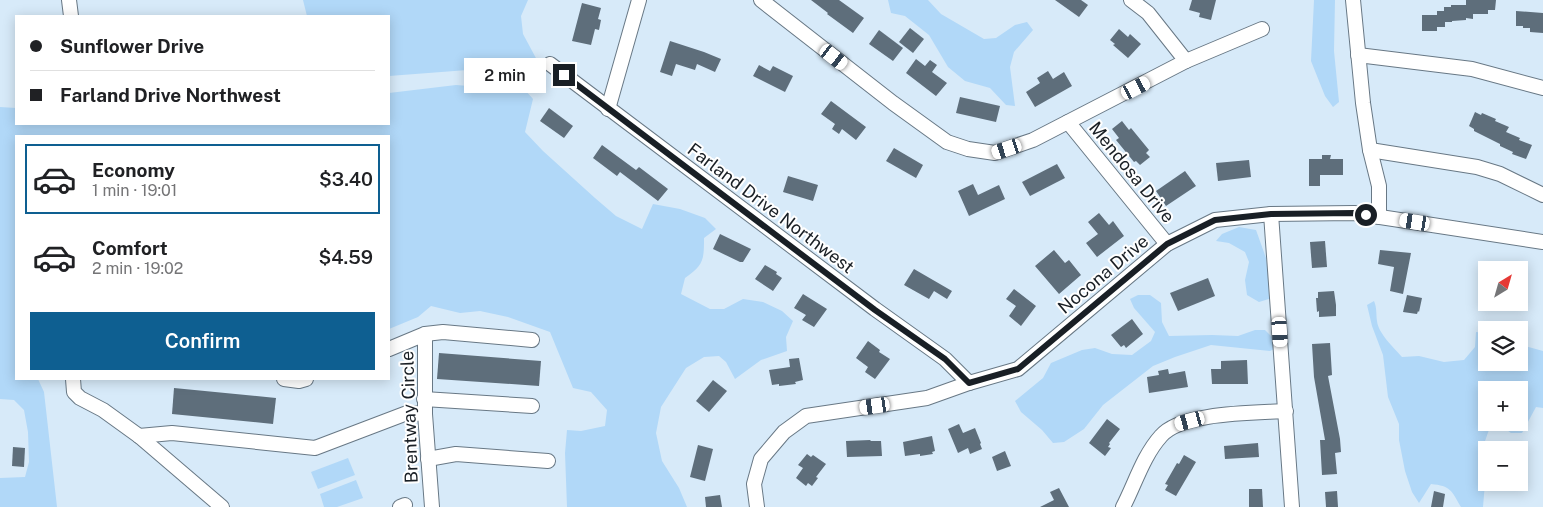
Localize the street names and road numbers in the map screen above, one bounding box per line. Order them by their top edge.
street label: Mendosa Drive [1085,117,1179,227]
street label: Farland Drive Northwest [684,139,858,277]
street label: Nocona Drive [1054,230,1152,318]
street label: Brentway Circle [396,351,422,483]

